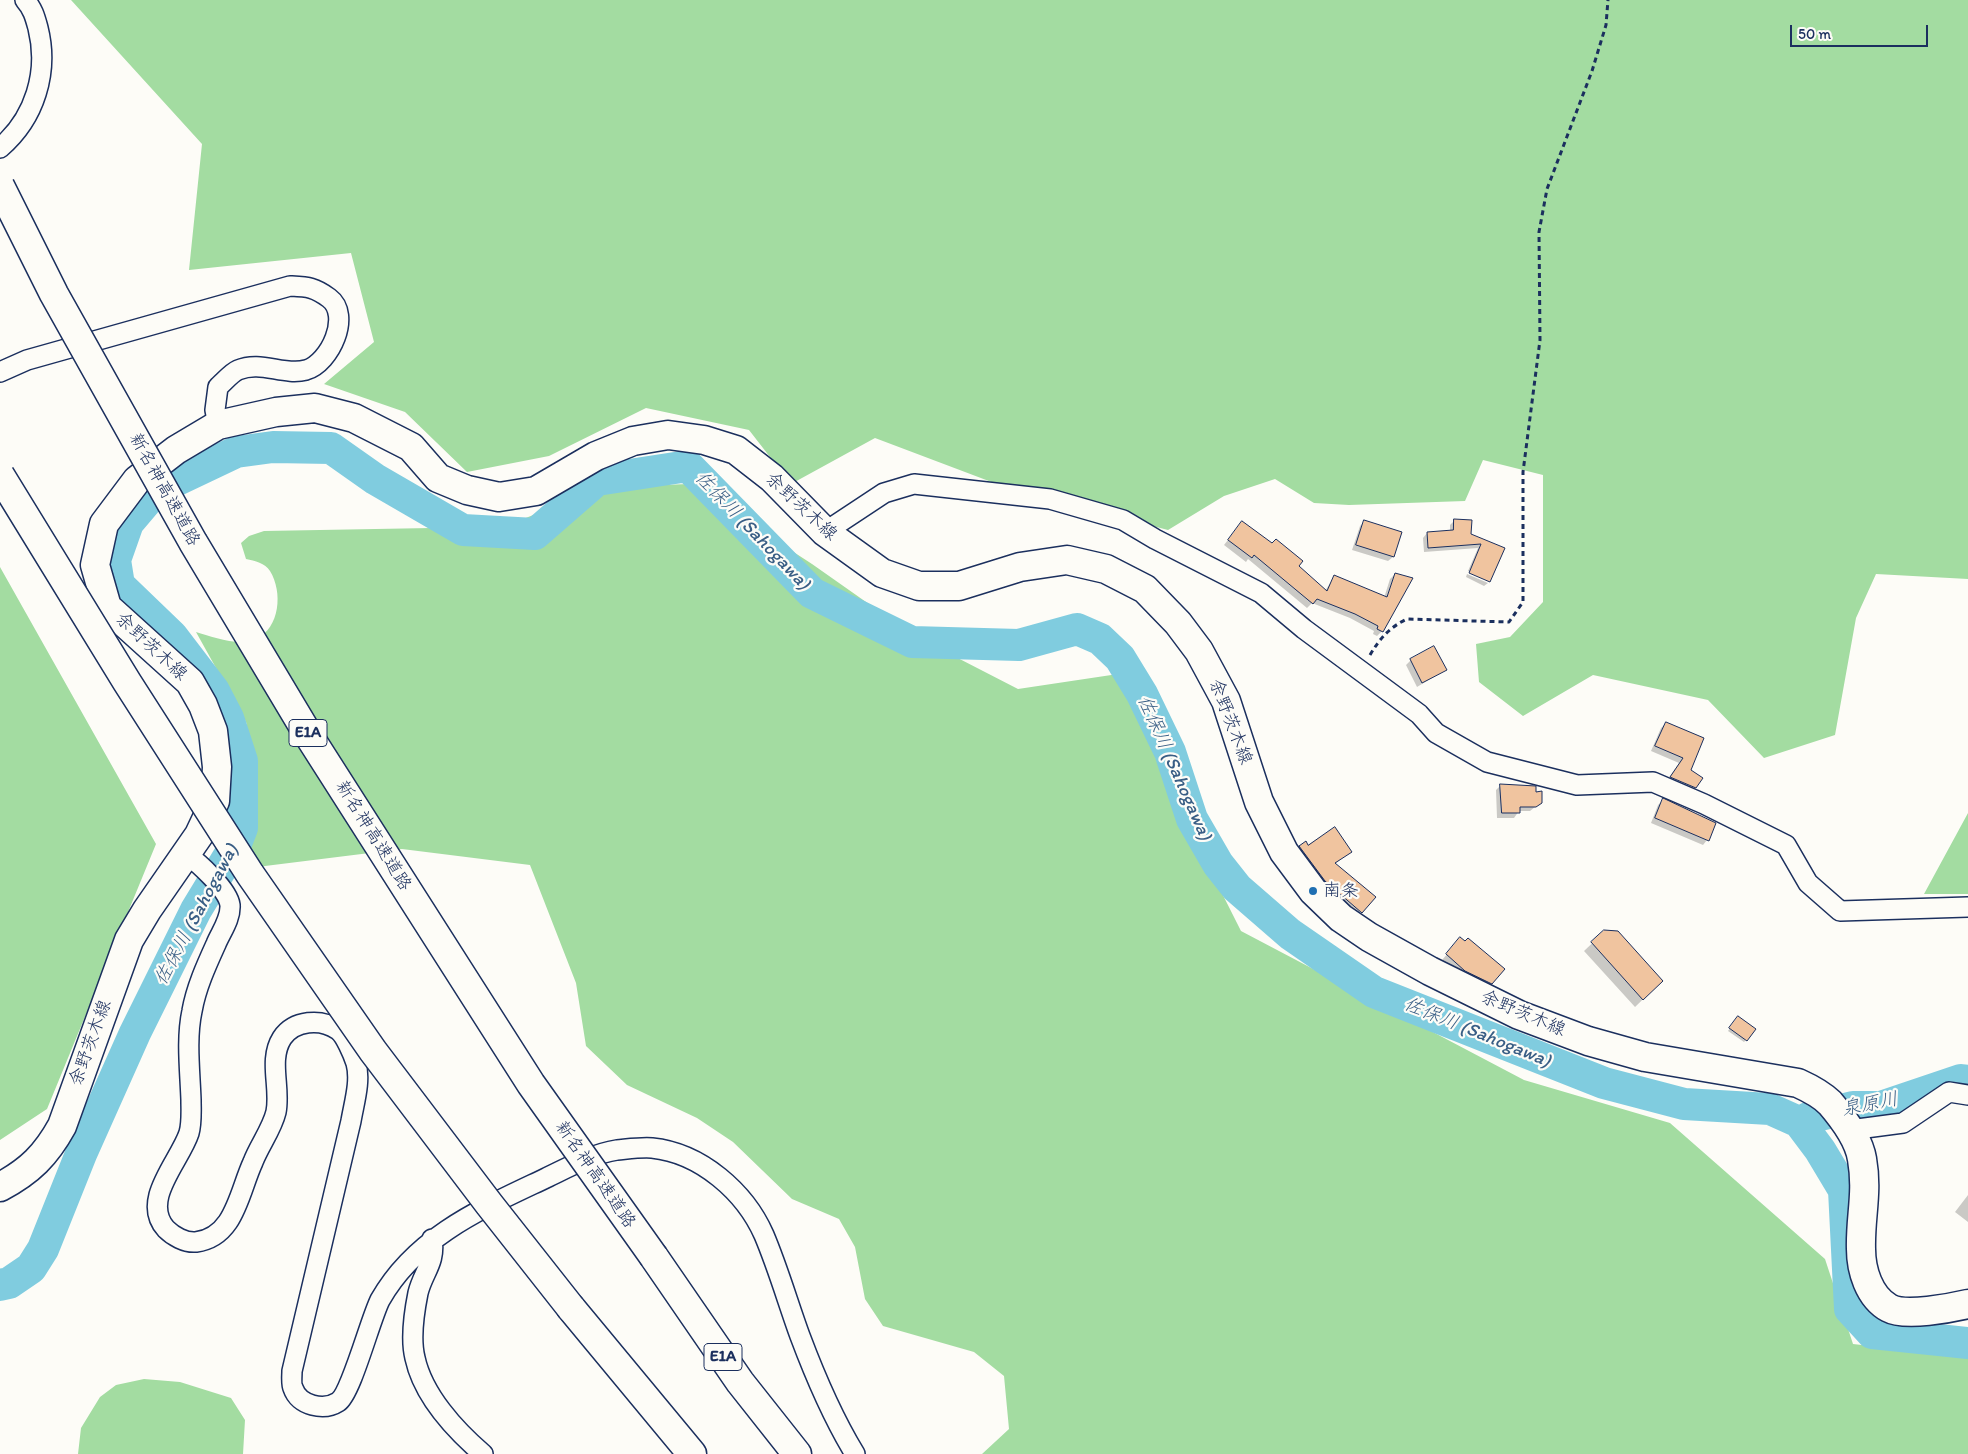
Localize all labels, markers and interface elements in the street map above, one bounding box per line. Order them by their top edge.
scale bar [1793,15,1930,47]
text: 50 m [1798,25,1831,43]
street label: 新名神高速道路 [124,430,204,550]
water label: 佐保川 (Sahogawa) [689,467,815,595]
street label: 余野茨木線 [761,468,841,546]
street label: 余野茨木線 [111,608,191,686]
street label: 余野茨木線 [1204,676,1256,768]
water label: 佐保川 (Sahogawa) [1132,692,1216,844]
road number: E1A [289,720,327,746]
street label: 新名神高速道路 [330,777,416,895]
water label: 佐保川 (Sahogawa) [150,841,244,989]
place label: 南条 [1323,880,1359,902]
marker: 南条 [1307,885,1319,897]
street label: 余野茨木線 [1477,986,1569,1042]
water label: 佐保川 (Sahogawa) [1400,993,1554,1073]
street label: 余野茨木線 [65,997,117,1089]
water label: 泉原川 [1840,1088,1900,1122]
street label: 新名神高速道路 [550,1117,640,1233]
road number: E1A [704,1344,742,1370]

